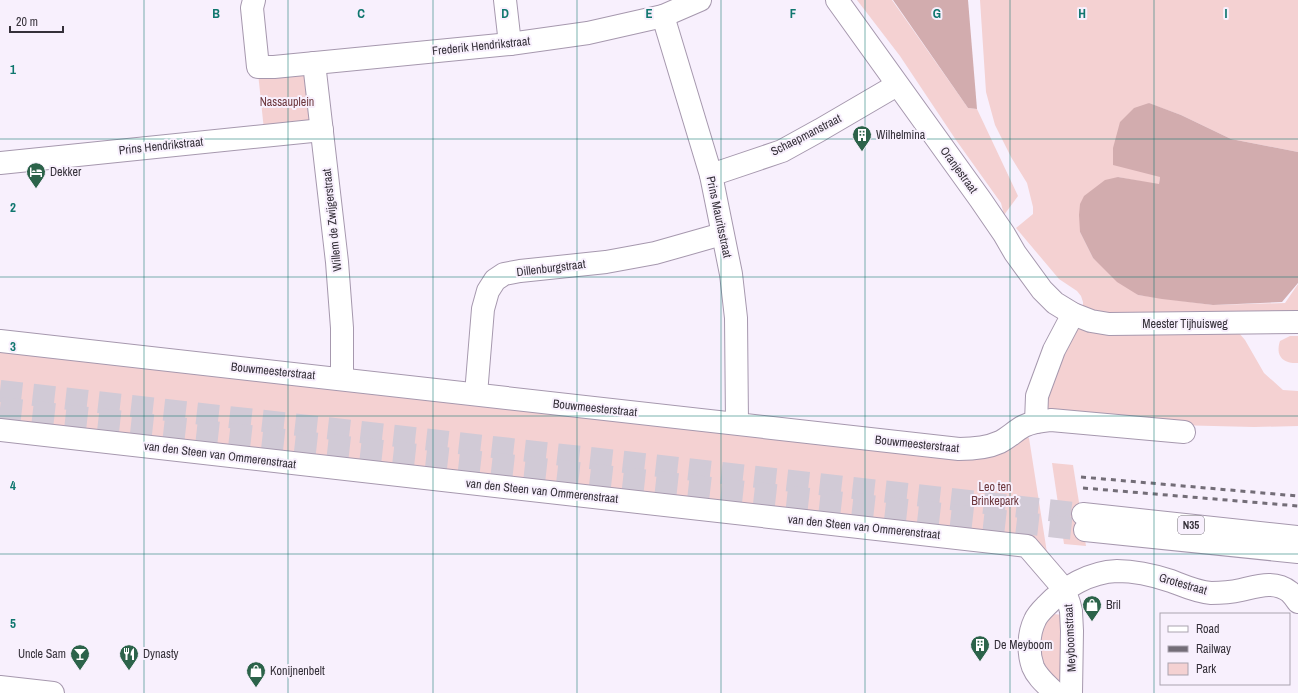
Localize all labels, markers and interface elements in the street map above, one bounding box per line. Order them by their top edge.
text: B [212,5,220,22]
text: C [357,5,365,22]
text: D [501,5,509,22]
text: E [645,5,653,22]
text: F [790,5,797,22]
text: G [933,5,941,22]
text: H [1078,5,1086,22]
text: I [1225,5,1228,22]
scale bar [10,8,63,34]
text: 20 m [16,14,38,30]
street label: Frederik Hendrikstraat [431,33,531,59]
text: 1 [10,61,16,78]
park label: Nassauplein [260,94,314,110]
street label: Schaepmanstraat [768,110,844,160]
building icon: Wilhelmina [851,124,873,152]
place label: Wilhelmina [876,127,926,143]
street label: Prins Hendrikstraat [118,134,204,158]
street label: Oranjestraat [937,143,982,197]
hotel icon: Dekker [25,161,47,189]
place label: Dekker [50,164,82,180]
street label: Willem de Zwijgerstraat [319,168,345,272]
street label: Prins Mauritsstraat [703,175,736,260]
text: 2 [10,199,16,216]
street label: Dillenburgstraat [516,256,587,280]
street label: Meester Tijhuisweg [1142,316,1228,332]
text: 3 [10,338,16,355]
street label: Bouwmeesterstraat [230,359,316,383]
street label: Bouwmeesterstraat [552,396,638,420]
street label: Bouwmeesterstraat [874,432,960,456]
street label: van den Steen van Ommerenstraat [143,438,297,472]
street label: van den Steen van Ommerenstraat [465,475,619,507]
text: 4 [10,477,16,494]
park label: Leo ten Brinkepark [971,479,1019,509]
street label: van den Steen van Ommerenstraat [787,511,941,543]
road number: N35 [1178,516,1204,534]
street label: Grotestraat [1157,570,1209,599]
shop icon: Bril [1081,594,1103,622]
place label: Bril [1106,597,1121,613]
street label: Meyboomstraat [1060,603,1080,672]
legend [1160,613,1290,685]
text: 5 [10,615,16,632]
text: Road [1196,621,1220,637]
building icon: De Meyboom [969,634,991,662]
place label: De Meyboom [994,637,1053,653]
text: Railway [1196,641,1231,657]
bar icon: Uncle Sam [69,643,91,671]
restaurant icon: Dynasty [118,643,140,671]
place label: Uncle Sam [18,646,66,662]
place label: Dynasty [143,646,179,662]
shop icon: Konijnenbelt [245,660,267,688]
text: Park [1196,661,1216,677]
place label: Konijnenbelt [270,663,325,679]

